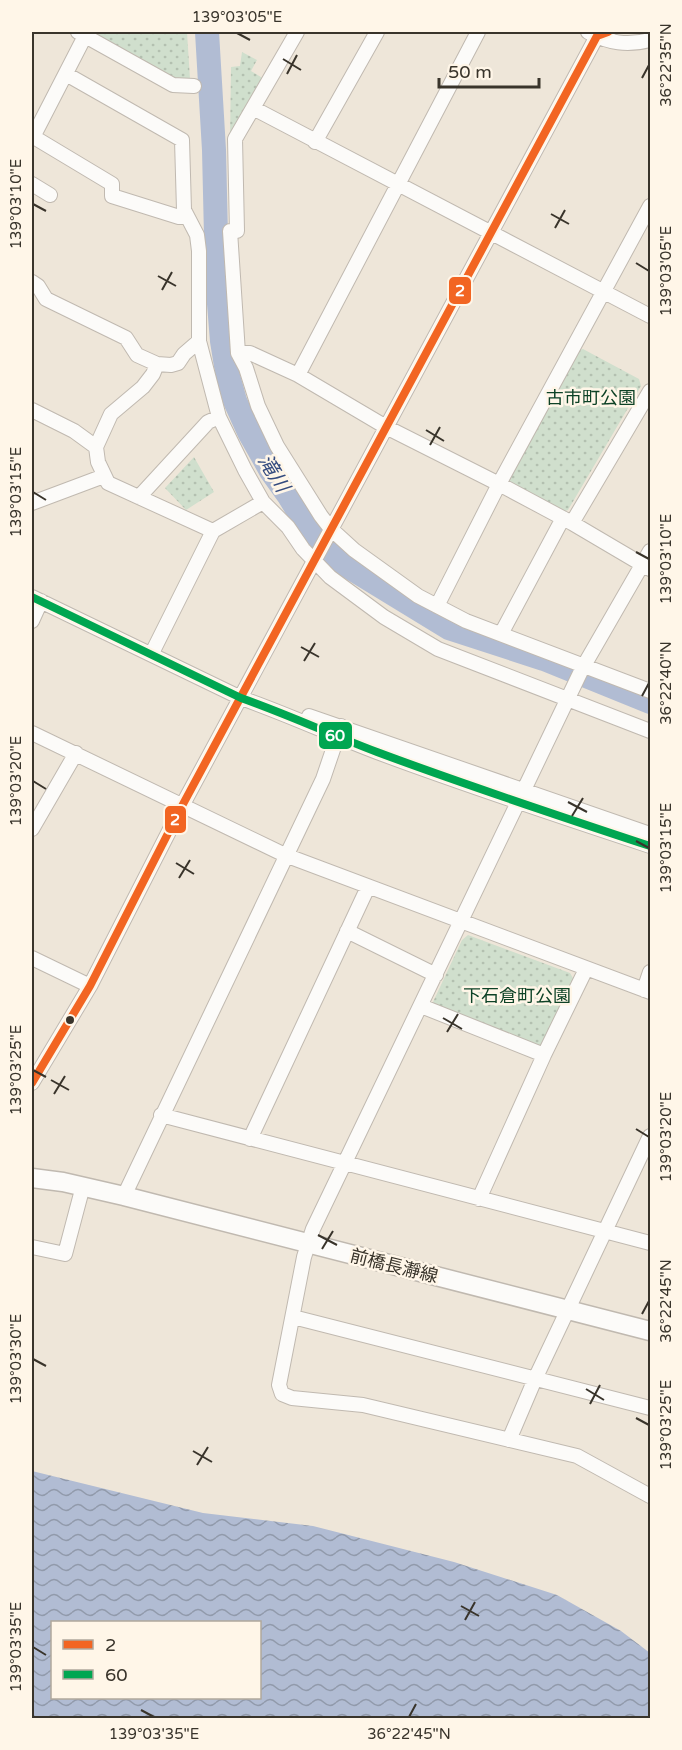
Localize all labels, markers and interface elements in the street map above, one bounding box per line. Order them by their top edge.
text: 139°03'05"E [192,8,282,26]
text: 36°22'35"N [657,23,675,107]
scale bar [439,51,540,89]
text: 50 m [448,61,492,83]
text: 139°03'10"E [7,159,25,249]
text: 139°03'05"E [657,226,675,316]
line badge: 2 [448,276,472,305]
text: 2 [455,281,465,301]
park label: 古市町公園 [546,387,636,409]
text: 139°03'15"E [7,447,25,537]
water label: 滝川 [252,450,295,499]
text: 139°03'10"E [657,514,675,604]
text: 36°22'40"N [657,641,675,725]
line badge: 60 [318,721,353,750]
text: 60 [325,726,345,746]
text: 139°03'20"E [7,736,25,826]
text: 139°03'15"E [657,803,675,893]
line badge: 2 [164,805,187,834]
text: 2 [170,810,180,830]
park label: 下石倉町公園 [463,985,571,1007]
unlabelled marker [64,1014,76,1026]
text: 139°03'25"E [7,1025,25,1115]
text: 139°03'20"E [657,1092,675,1182]
street label: 前橋長瀞線 [348,1244,440,1288]
text: 36°22'45"N [657,1259,675,1343]
text: 139°03'30"E [7,1314,25,1404]
text: 139°03'25"E [657,1380,675,1470]
text: 139°03'35"E [7,1602,25,1692]
legend [51,1621,261,1699]
text: 2 [105,1634,116,1656]
text: 60 [105,1664,128,1686]
text: 139°03'35"E [109,1725,199,1743]
text: 36°22'45"N [367,1725,451,1743]

